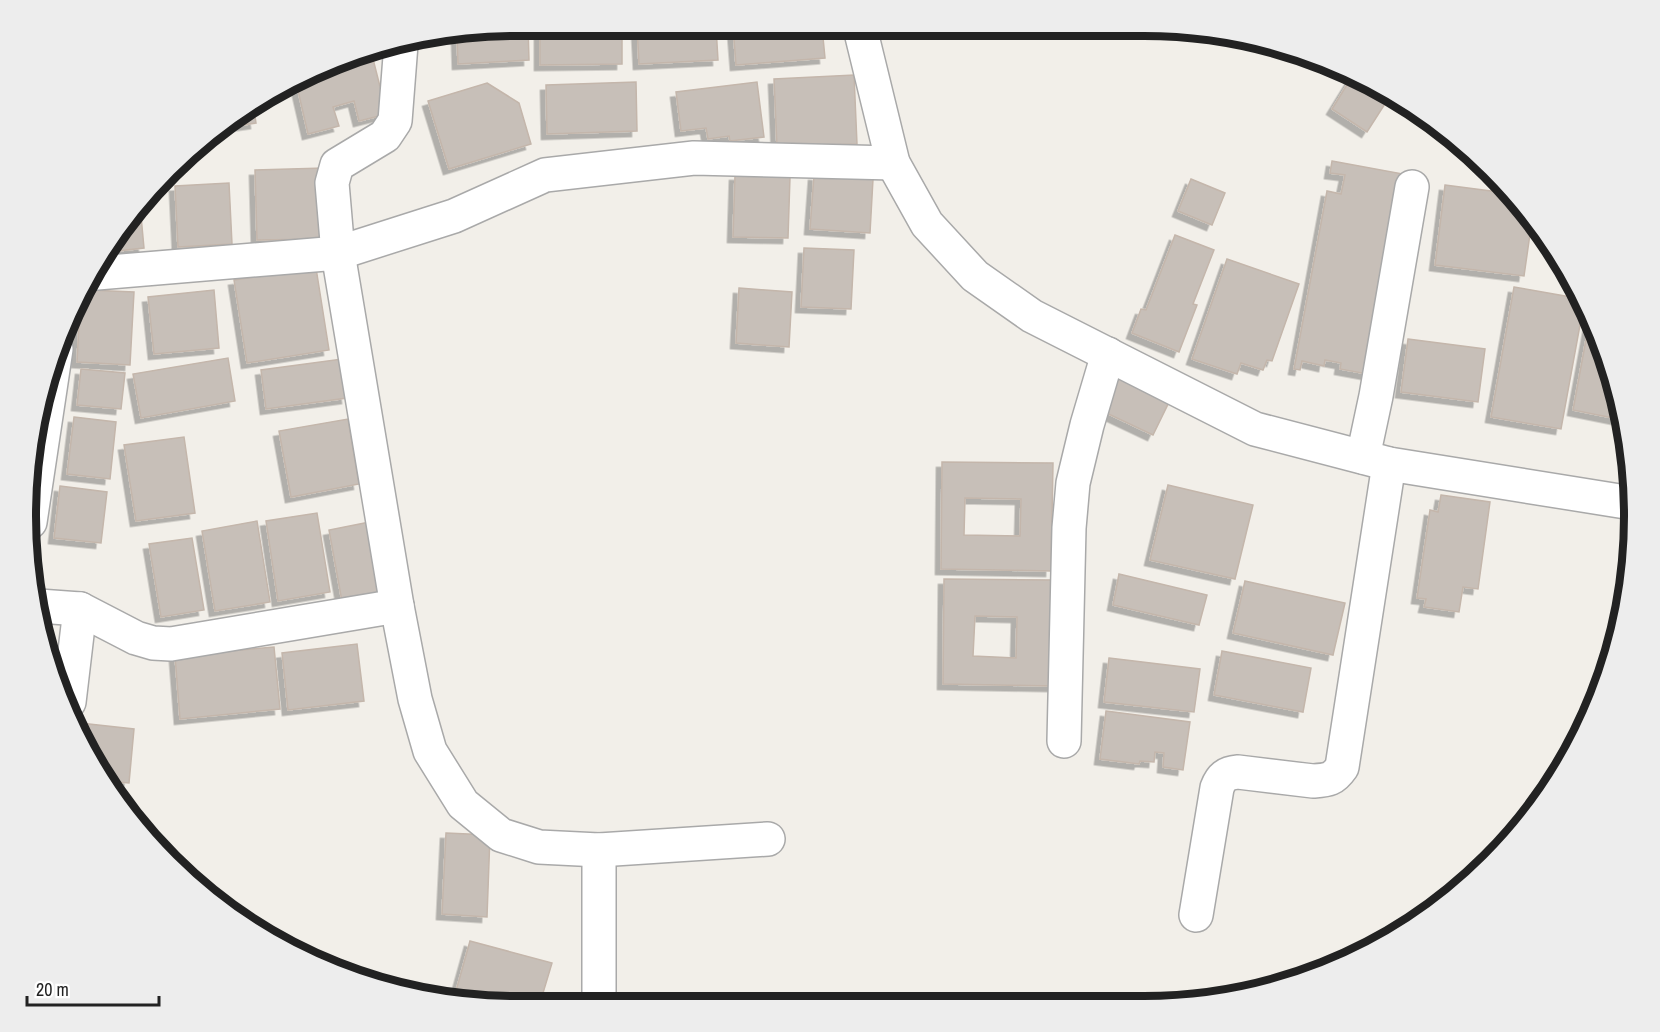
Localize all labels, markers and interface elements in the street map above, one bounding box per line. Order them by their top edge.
scale bar [27,969,159,1007]
text: 20 m [36,977,69,1002]

